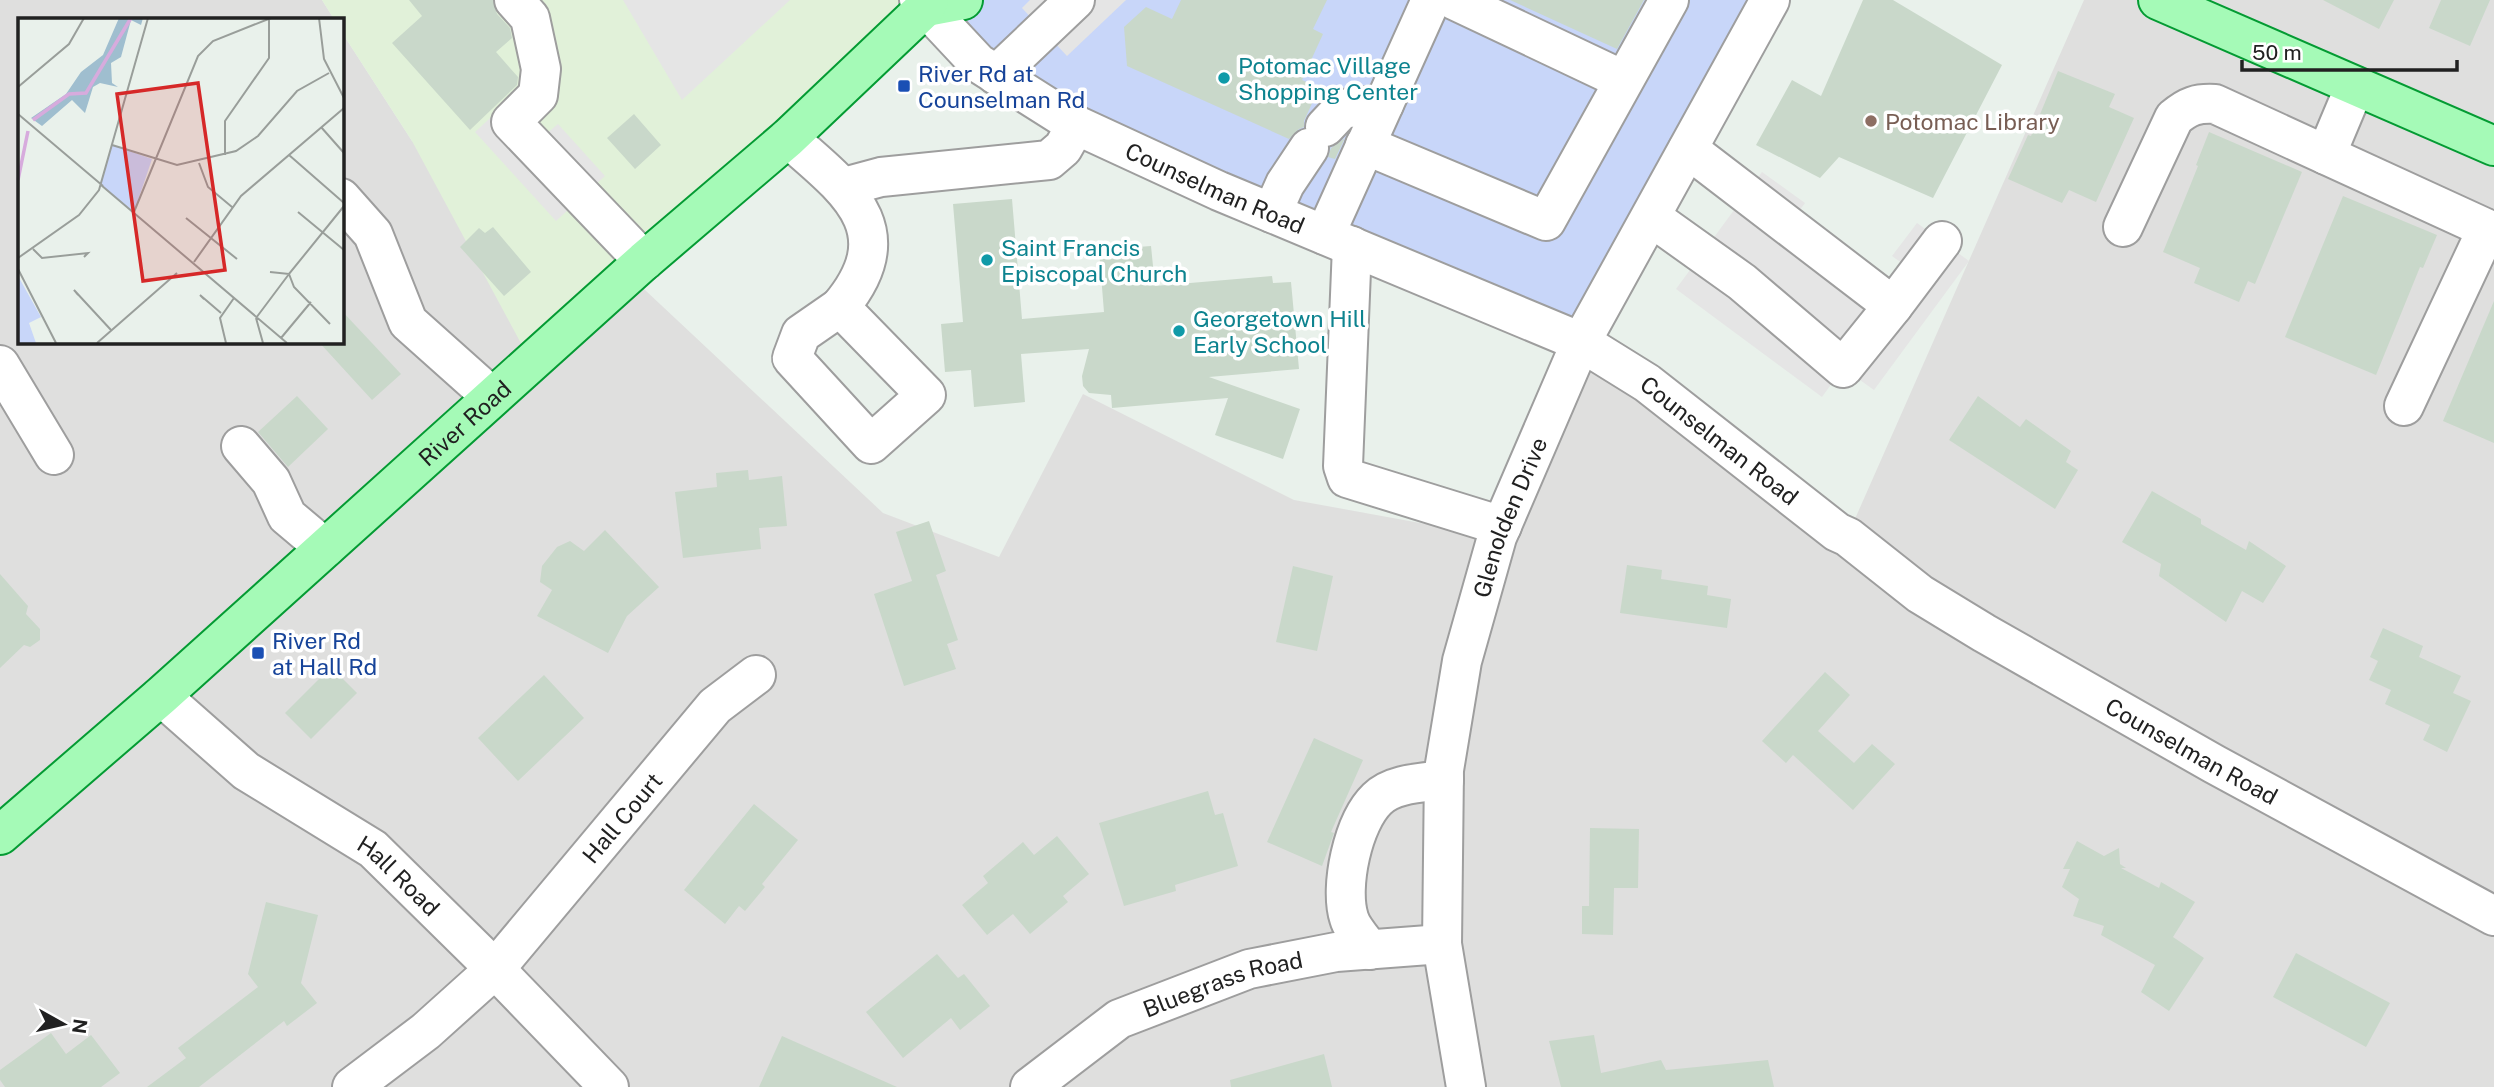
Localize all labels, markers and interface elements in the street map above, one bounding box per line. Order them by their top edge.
inset map [18,18,343,343]
scale bar [2242,28,2457,72]
text: 50 m [2252,40,2302,65]
place label: Potomac Village Shopping Center [1238,52,1418,105]
place label: River Rd at Counselman Rd [918,60,1085,113]
marker: Potomac Village Shopping Center [1216,70,1232,86]
marker: River Rd at Counselman Rd [896,78,912,94]
place label: Potomac Library [1885,108,2060,135]
marker: Potomac Library [1863,113,1879,129]
street label: Counselman Road [1121,136,1309,239]
place label: Saint Francis Episcopal Church [1001,234,1187,287]
marker: Saint Francis Episcopal Church [979,252,995,268]
place label: Georgetown Hill Early School [1193,305,1366,358]
marker: Georgetown Hill Early School [1171,323,1187,339]
street label: Counselman Road [1635,370,1804,510]
street label: River Road [413,374,516,471]
street label: Glenolden Drive [1467,433,1552,600]
place label: River Rd at Hall Rd [272,627,377,680]
marker: River Rd at Hall Rd [250,645,266,661]
street label: Counselman Road [2101,692,2283,810]
street label: Hall Court [576,767,667,868]
street label: Hall Road [353,829,446,921]
street label: Bluegrass Road [1139,945,1305,1022]
north arrow [28,989,98,1059]
text: N [68,1017,92,1035]

